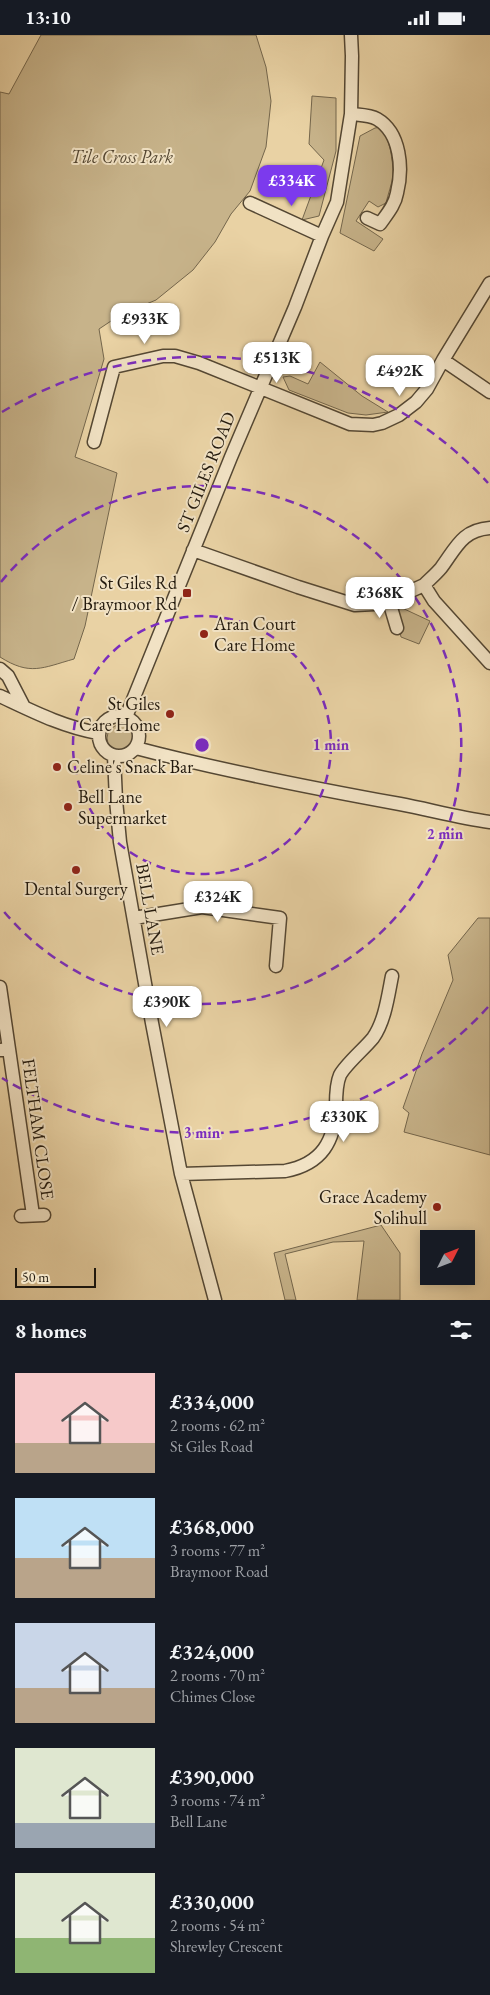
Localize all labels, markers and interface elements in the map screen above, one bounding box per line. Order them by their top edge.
text: 13:10 [25,5,71,30]
park label: Tile Cross Park [71,145,173,168]
pin: £334K [257,165,327,207]
text: £334K [269,170,315,191]
pin: £933K [110,303,180,345]
text: £933K [122,308,168,329]
pin: £513K [242,341,312,384]
text: £513K [254,347,300,368]
pin: £492K [365,355,435,397]
text: £492K [377,360,423,381]
street label: ST GILES ROAD [171,408,240,535]
place label: St Giles Rd / Braymoor Rd [71,571,178,615]
pin: £368K [345,577,415,619]
text: £368K [357,582,403,603]
marker: St Giles Rd / Braymoor Rd [181,587,193,599]
place label: Aran Court Care Home [213,612,296,656]
marker: Aran Court Care Home [198,628,210,640]
place label: St Giles Care Home [79,692,160,736]
marker: St Giles Care Home [164,708,176,720]
text: 1 min [313,735,350,754]
centre of rings [193,736,211,754]
place label: Celine's Snack Bar [67,755,193,778]
marker: Celine's Snack Bar [51,761,63,773]
place label: Bell Lane Supermarket [78,785,167,829]
marker: Bell Lane Supermarket [62,801,74,813]
text: 2 min [427,824,464,843]
street label: BELL LANE [131,861,170,957]
marker: Dental Surgery [70,864,82,876]
place label: Dental Surgery [24,877,128,900]
pin: £324K [183,881,253,923]
text: £324K [195,886,241,907]
pin: £390K [132,985,202,1028]
text: £390K [144,991,190,1012]
street label: FELTHAM CLOSE [17,1057,60,1201]
pin: £330K [309,1101,379,1143]
text: £330K [321,1106,367,1127]
text: 3 min [184,1123,221,1142]
place label: Grace Academy Solihull [319,1185,427,1229]
marker: Grace Academy Solihull [431,1201,443,1213]
north arrow [420,1230,475,1285]
map controls [420,1230,475,1285]
scale bar [15,1265,96,1288]
text: 50 m [22,1268,49,1286]
icon: filters [447,1316,475,1344]
text: 8 homes [15,1317,87,1344]
text: £334,000 [170,1388,254,1415]
icon: home [55,1393,115,1453]
text: 2 rooms · 62 m² [170,1415,265,1436]
text: St Giles Road [170,1436,253,1457]
text: £368,000 [170,1513,254,1540]
icon: home [55,1518,115,1578]
text: 3 rooms · 77 m² [170,1540,265,1561]
text: Braymoor Road [170,1561,268,1582]
text: £324,000 [170,1638,254,1665]
icon: home [55,1643,115,1703]
text: 2 rooms · 70 m² [170,1665,265,1686]
text: Chimes Close [170,1686,255,1707]
text: £390,000 [170,1763,254,1790]
icon: home [55,1768,115,1828]
text: 3 rooms · 74 m² [170,1790,265,1811]
text: Bell Lane [170,1811,227,1832]
text: £330,000 [170,1888,254,1915]
icon: home [55,1893,115,1953]
text: 2 rooms · 54 m² [170,1915,265,1936]
text: Shrewley Crescent [170,1936,283,1957]

